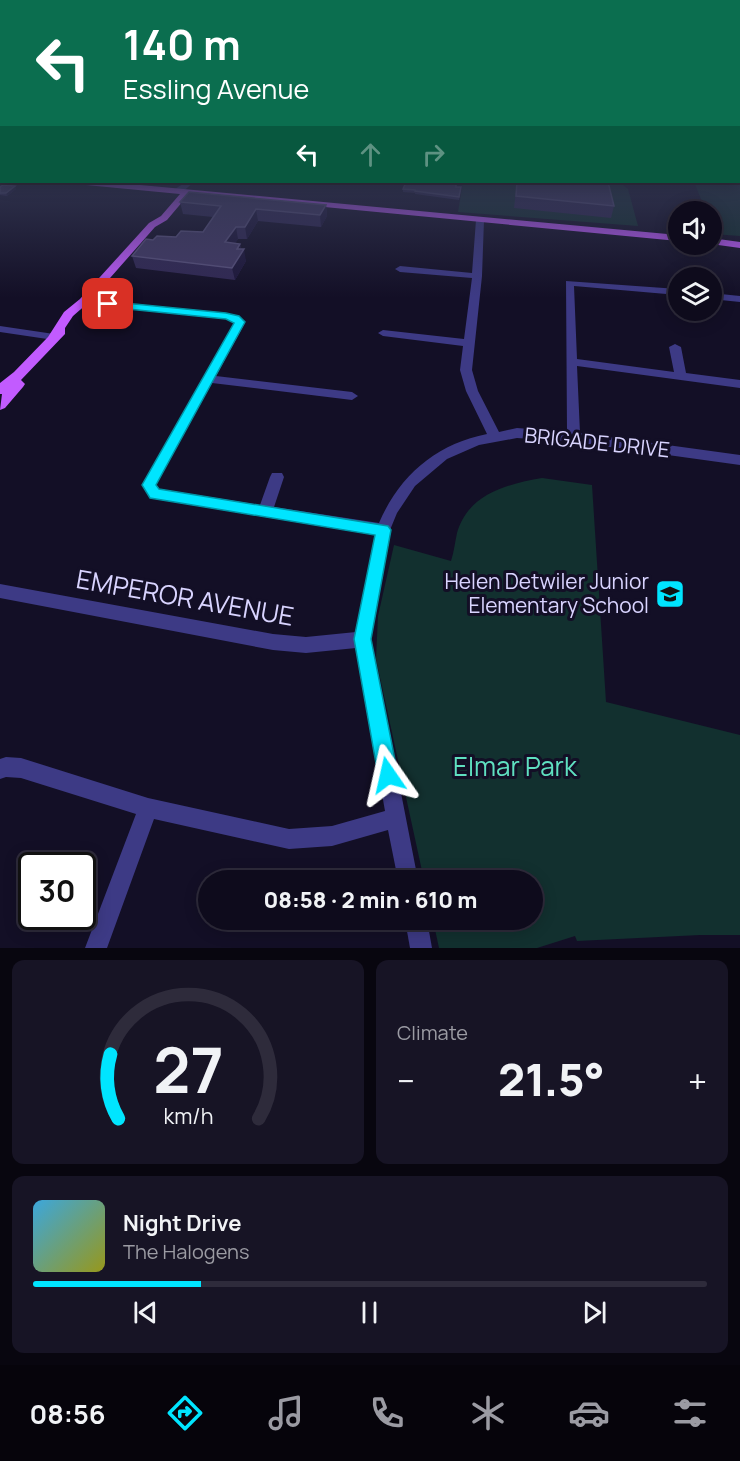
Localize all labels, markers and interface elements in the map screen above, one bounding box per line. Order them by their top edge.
text: 140 m [123,15,241,73]
icon: left [24,24,102,102]
text: Essling Avenue [123,70,309,107]
icon: left [291,138,324,171]
icon: ahead [354,138,387,171]
icon: right [417,138,450,171]
map controls [668,201,722,321]
button: sound [668,201,722,255]
button: layers [668,267,722,321]
pin [82,278,133,329]
icon: arrive [91,287,124,320]
street label: BRIGADE DRIVE [523,420,671,464]
street label: EMPEROR AVENUE [74,560,297,634]
place label: Helen Detwiler Junior Elementary School [444,567,649,619]
school or university icon: Helen Detwiler Junior Elementary School [654,578,686,610]
position arrow [356,743,420,807]
park label: Elmar Park [453,748,578,784]
speed limit sign: 30 [18,852,96,930]
text: 08:58 · 2 min · 610 m [263,885,478,915]
text: Climate [397,1019,468,1046]
text: 27 [153,1026,223,1112]
text: 21.5° [498,1048,605,1110]
text: − [397,1058,415,1103]
text: + [688,1058,707,1103]
text: km/h [163,1101,213,1130]
text: Night Drive [123,1208,242,1238]
text: The Halogens [123,1238,249,1265]
icon: previous [129,1296,162,1329]
icon: pause [353,1296,386,1329]
icon: next [578,1296,611,1329]
icon: directions [164,1392,206,1434]
icon: music [265,1392,307,1434]
icon: phone [366,1392,408,1434]
icon: climate [467,1392,509,1434]
icon: car [568,1392,610,1434]
icon: filters [669,1392,711,1434]
text: 08:56 [29,1395,106,1432]

